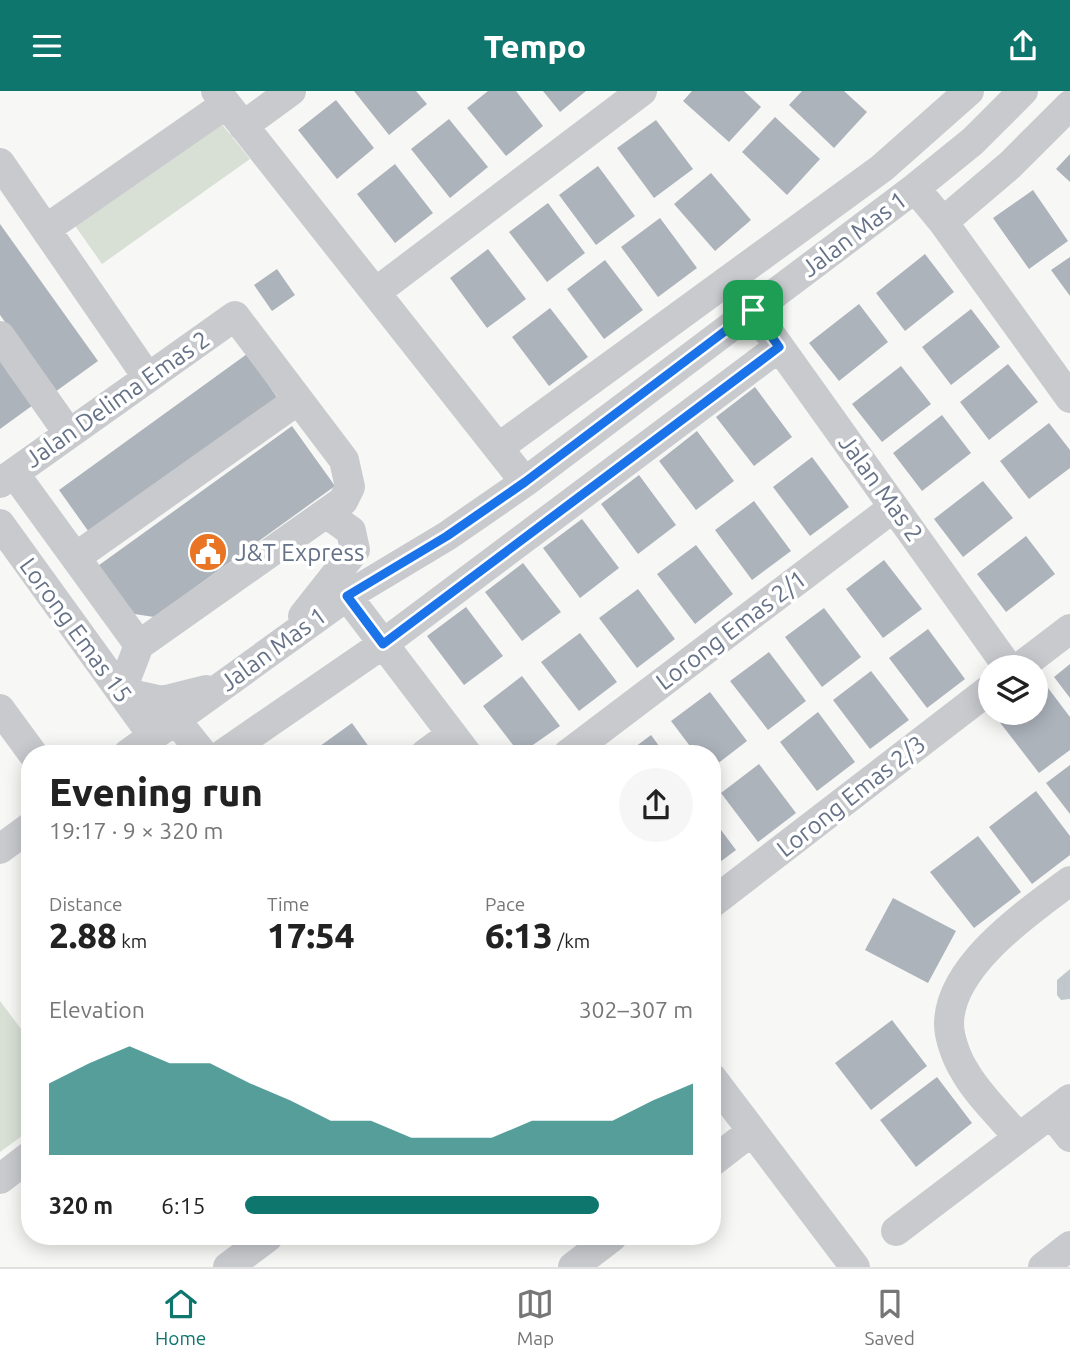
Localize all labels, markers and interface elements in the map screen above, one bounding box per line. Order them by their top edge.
icon: menu [28,27,66,65]
icon: share [1004,27,1042,65]
text: Tempo [484,28,586,64]
street label: Jalan Mas 1 [796,186,912,282]
pin [723,280,783,340]
icon: arrive [734,291,772,329]
street label: Jalan Delima Emas 2 [20,325,214,473]
street label: Jalan Mas 2 [833,430,929,546]
public building icon: J&T Express [187,531,229,573]
place label: J&T Express [235,539,364,566]
street label: Lorong Emas 15 [15,553,137,707]
street label: Lorong Emas 2/1 [651,565,811,695]
street label: Jalan Mas 1 [215,601,331,697]
map controls [978,655,1048,725]
button: layers [978,655,1048,725]
street label: Lorong Emas 2/3 [771,730,931,862]
button: share [619,768,693,842]
text: Evening run [49,771,263,813]
text: 19:17 · 9 × 320 m [49,818,223,843]
text: Distance [49,893,123,915]
text: Time [267,893,309,915]
text: Pace [485,893,525,915]
text: 2.88 [49,915,117,955]
text: 17:54 [267,915,355,955]
text: 6:13 [485,915,553,955]
text: km [117,930,147,952]
text: /km [553,930,590,952]
text: Elevation [49,997,145,1022]
text: 302–307 m [579,997,693,1022]
text: 320 m [49,1193,113,1218]
text: 6:15 [161,1193,206,1218]
tab: Home [155,1285,206,1349]
tab: Map [516,1285,554,1349]
tab: Saved [864,1285,915,1349]

